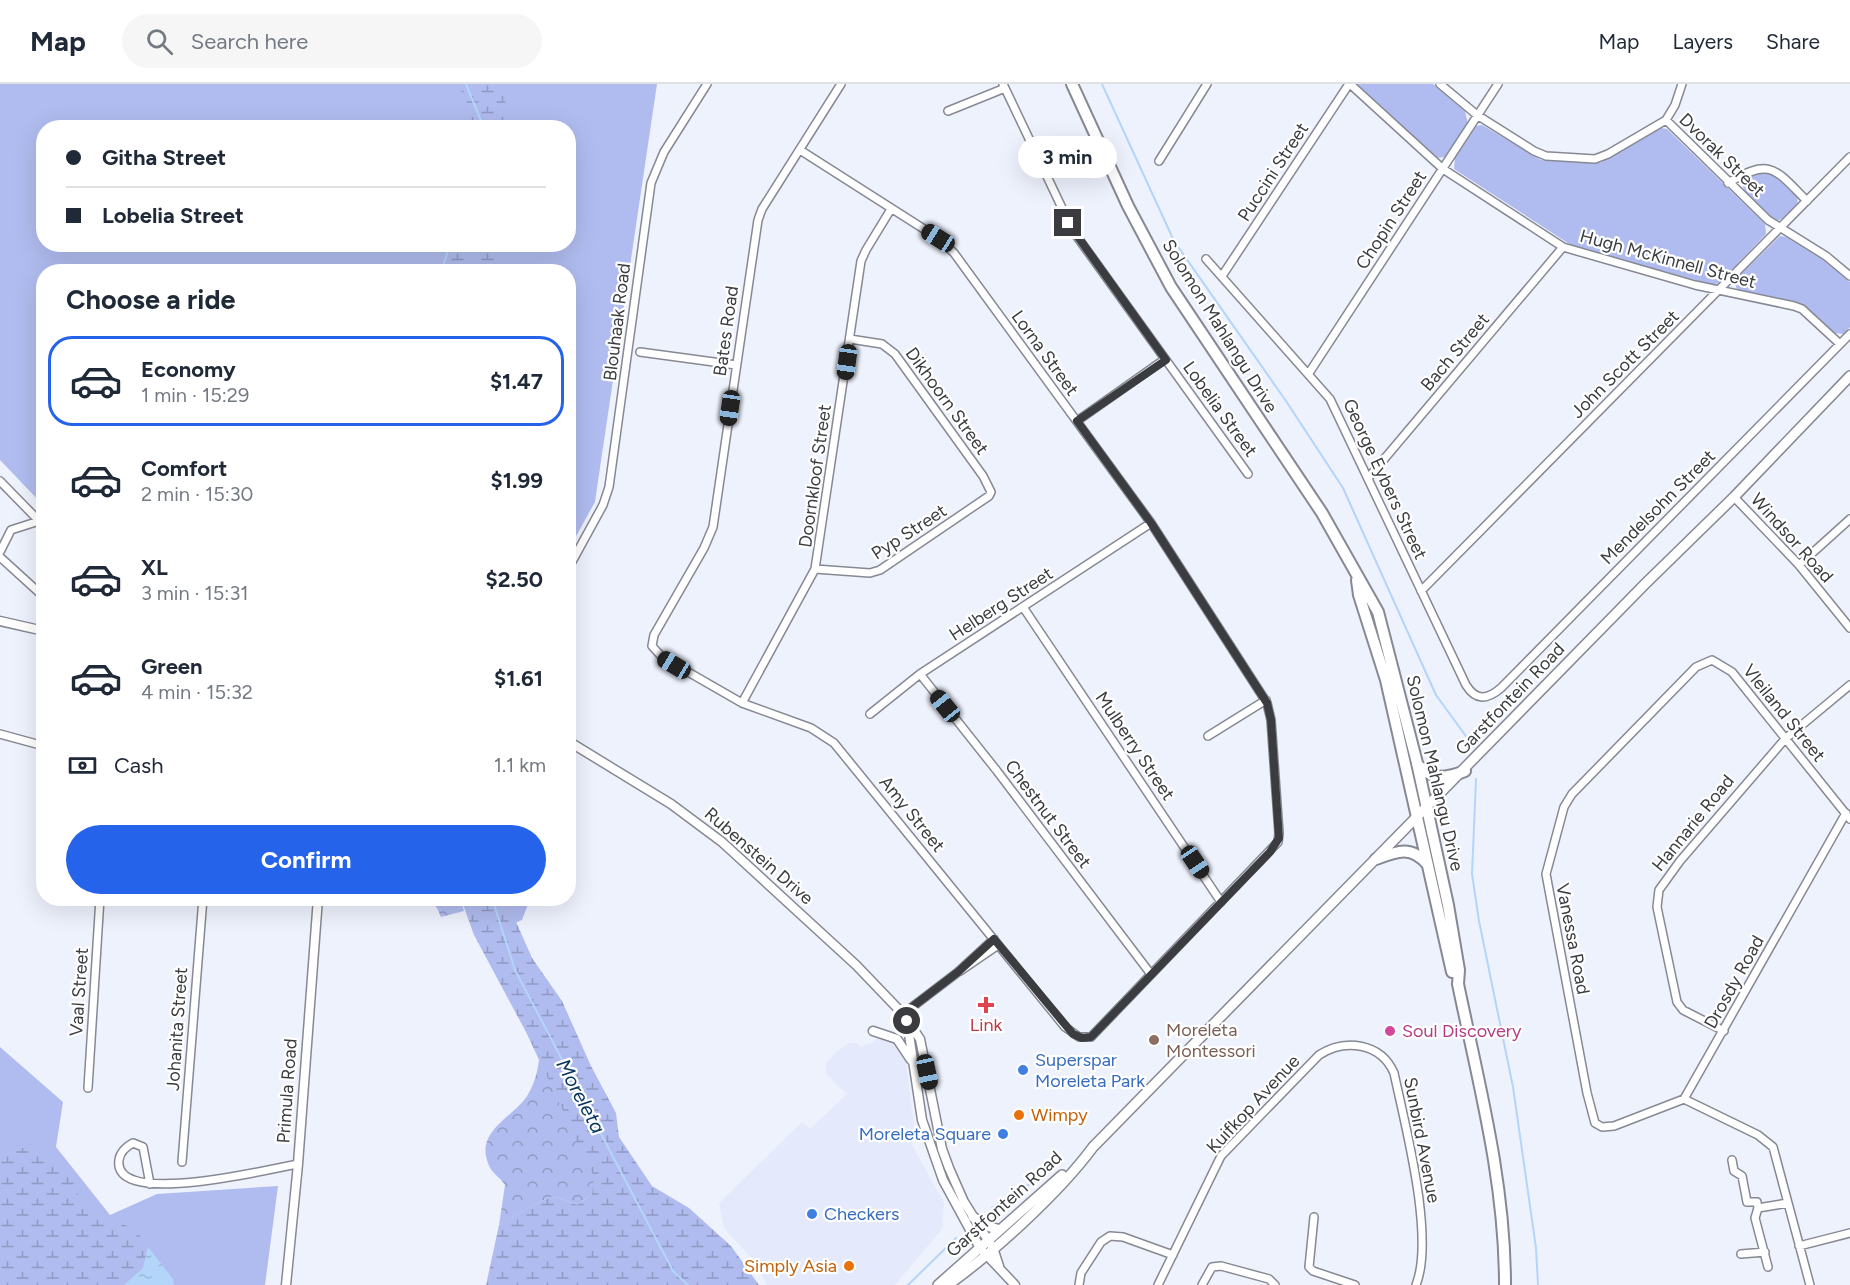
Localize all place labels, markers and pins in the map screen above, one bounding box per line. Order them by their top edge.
marker: Link [979,998,993,1012]
place label: Link [970,1014,1002,1036]
place label: Moreleta Montessori [1166,1019,1256,1062]
place label: Soul Discovery [1402,1020,1522,1042]
marker: Soul Discovery [1383,1024,1397,1038]
marker: Moreleta Montessori [1147,1033,1161,1047]
place label: Superspar Moreleta Park [1035,1049,1145,1092]
marker: Superspar Moreleta Park [1016,1063,1030,1077]
place label: Wimpy [1031,1104,1088,1126]
marker: Wimpy [1012,1108,1026,1122]
place label: Moreleta Square [859,1123,991,1145]
marker: Moreleta Square [996,1127,1010,1141]
place label: Checkers [824,1203,899,1225]
marker: Checkers [805,1207,819,1221]
place label: Simply Asia [744,1255,837,1277]
marker: Simply Asia [842,1259,856,1273]

